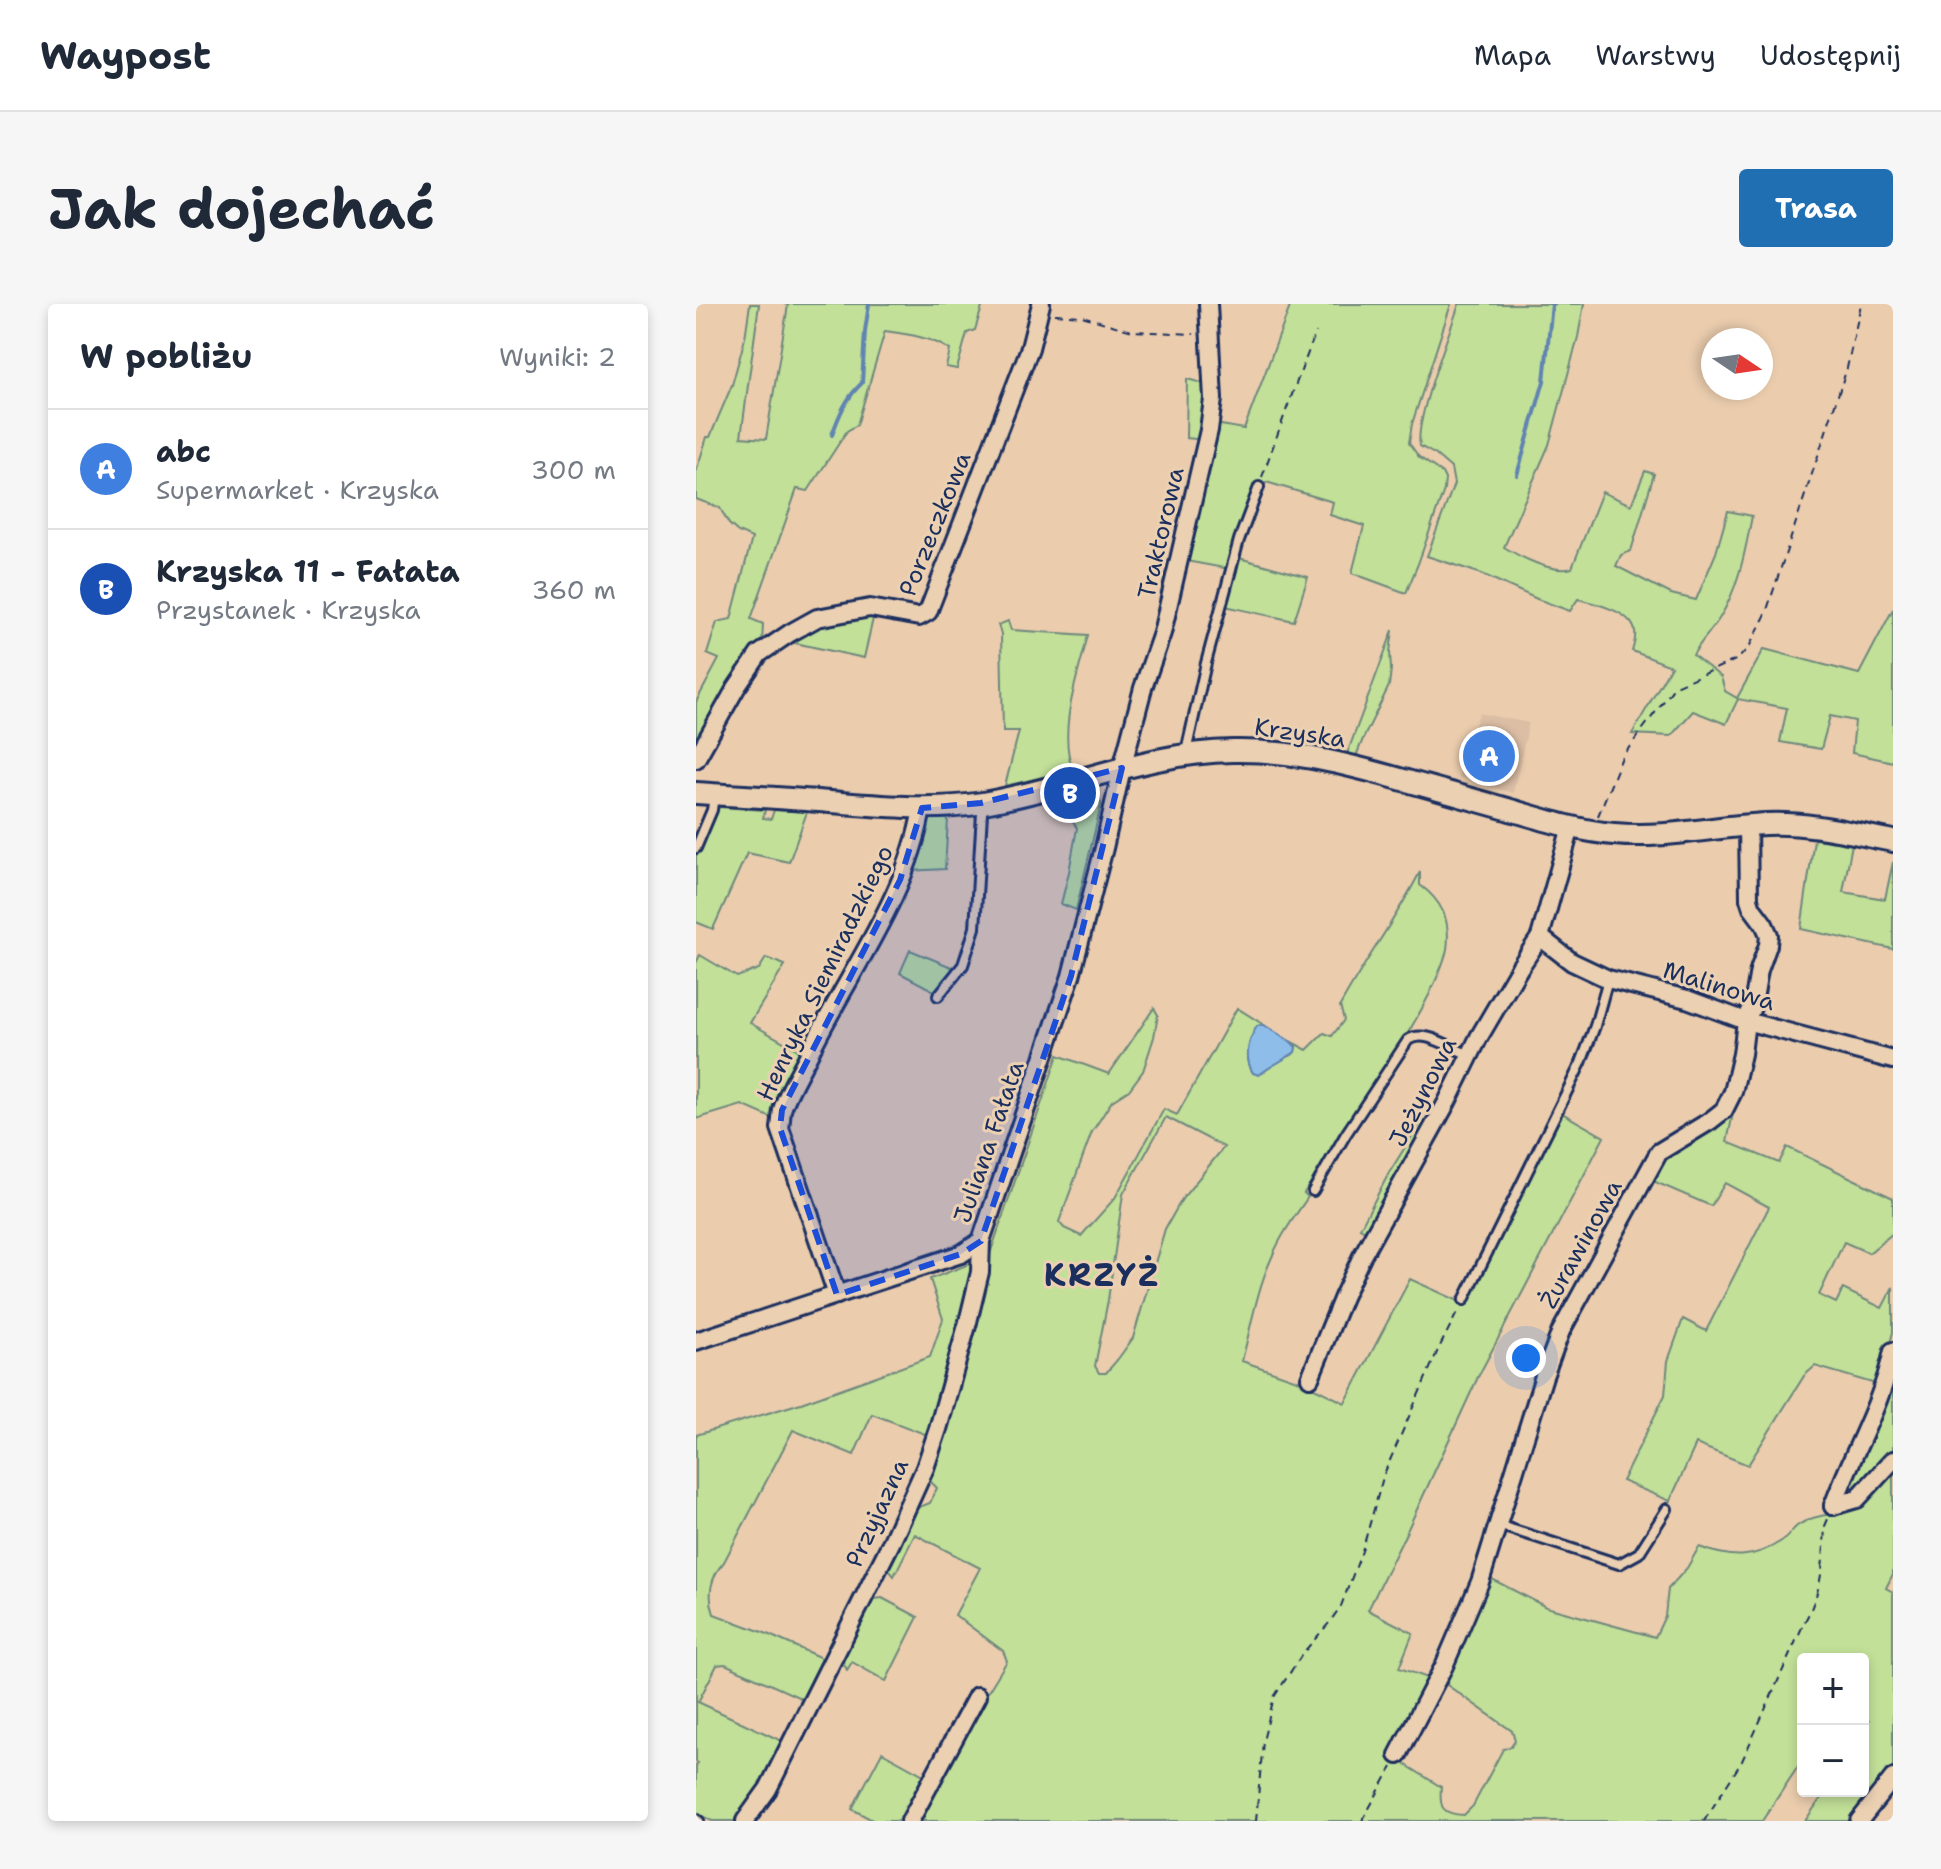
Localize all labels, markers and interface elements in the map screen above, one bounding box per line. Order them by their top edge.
text: Waypost [40,30,211,81]
text: Mapa [1474,36,1551,74]
text: Warstwy [1595,36,1716,74]
text: Udostępnij [1760,36,1901,74]
button: Trasa [1739,169,1893,247]
text: Jak dojechać [48,171,435,246]
north arrow [1701,328,1773,400]
text: W pobliżu [80,333,253,379]
text: Wyniki: 2 [499,339,616,374]
text: abc [156,431,211,472]
street label: Porzeczkowa [892,447,979,601]
text: A [96,452,116,487]
text: 300 m [531,452,616,487]
street label: Traktorowa [1130,464,1192,602]
text: Supermarket · Krzyska [156,472,439,507]
text: Krzyska 11 - Fałata [156,551,460,592]
text: B [98,572,114,607]
text: 360 m [531,572,616,607]
text: Przystanek · Krzyska [156,592,421,627]
street label: Krzyska [1252,711,1348,755]
pin: A [1463,726,1515,786]
pin: B [1044,763,1096,823]
street label: Henryka Siemiradzkiego [749,840,901,1106]
street label: Malinowa [1659,954,1779,1018]
street label: Jeżynowa [1382,1032,1464,1152]
street label: Juliana Fałata [946,1057,1032,1227]
street label: Żurawinowa [1532,1174,1630,1314]
district label: KRZYŻ [1044,1253,1160,1296]
your location [1506,1338,1546,1378]
street label: Przyjazna [838,1453,916,1572]
map controls [1797,1653,1869,1797]
button: + [1797,1653,1869,1725]
button: − [1797,1725,1869,1797]

